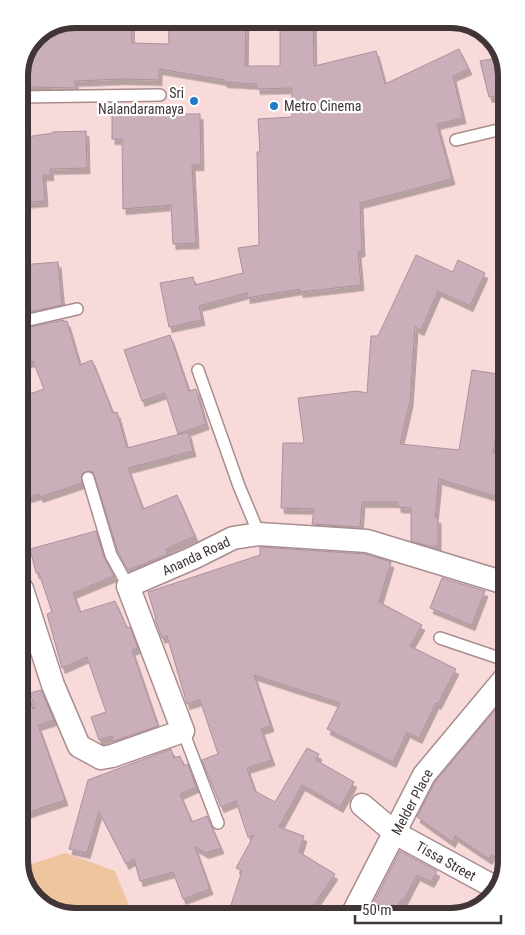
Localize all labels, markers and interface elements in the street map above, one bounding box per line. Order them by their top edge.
place label: Sri Nalandaramaya [98,85,184,117]
marker: Sri Nalandaramaya [188,95,200,107]
place label: Metro Cinema [284,98,361,114]
marker: Metro Cinema [268,100,280,112]
street label: Ananda Road [159,533,233,579]
street label: Melder Place [388,766,436,838]
street label: Tissa Street [413,838,479,884]
scale bar [355,892,501,924]
text: 50 m [362,901,392,919]

